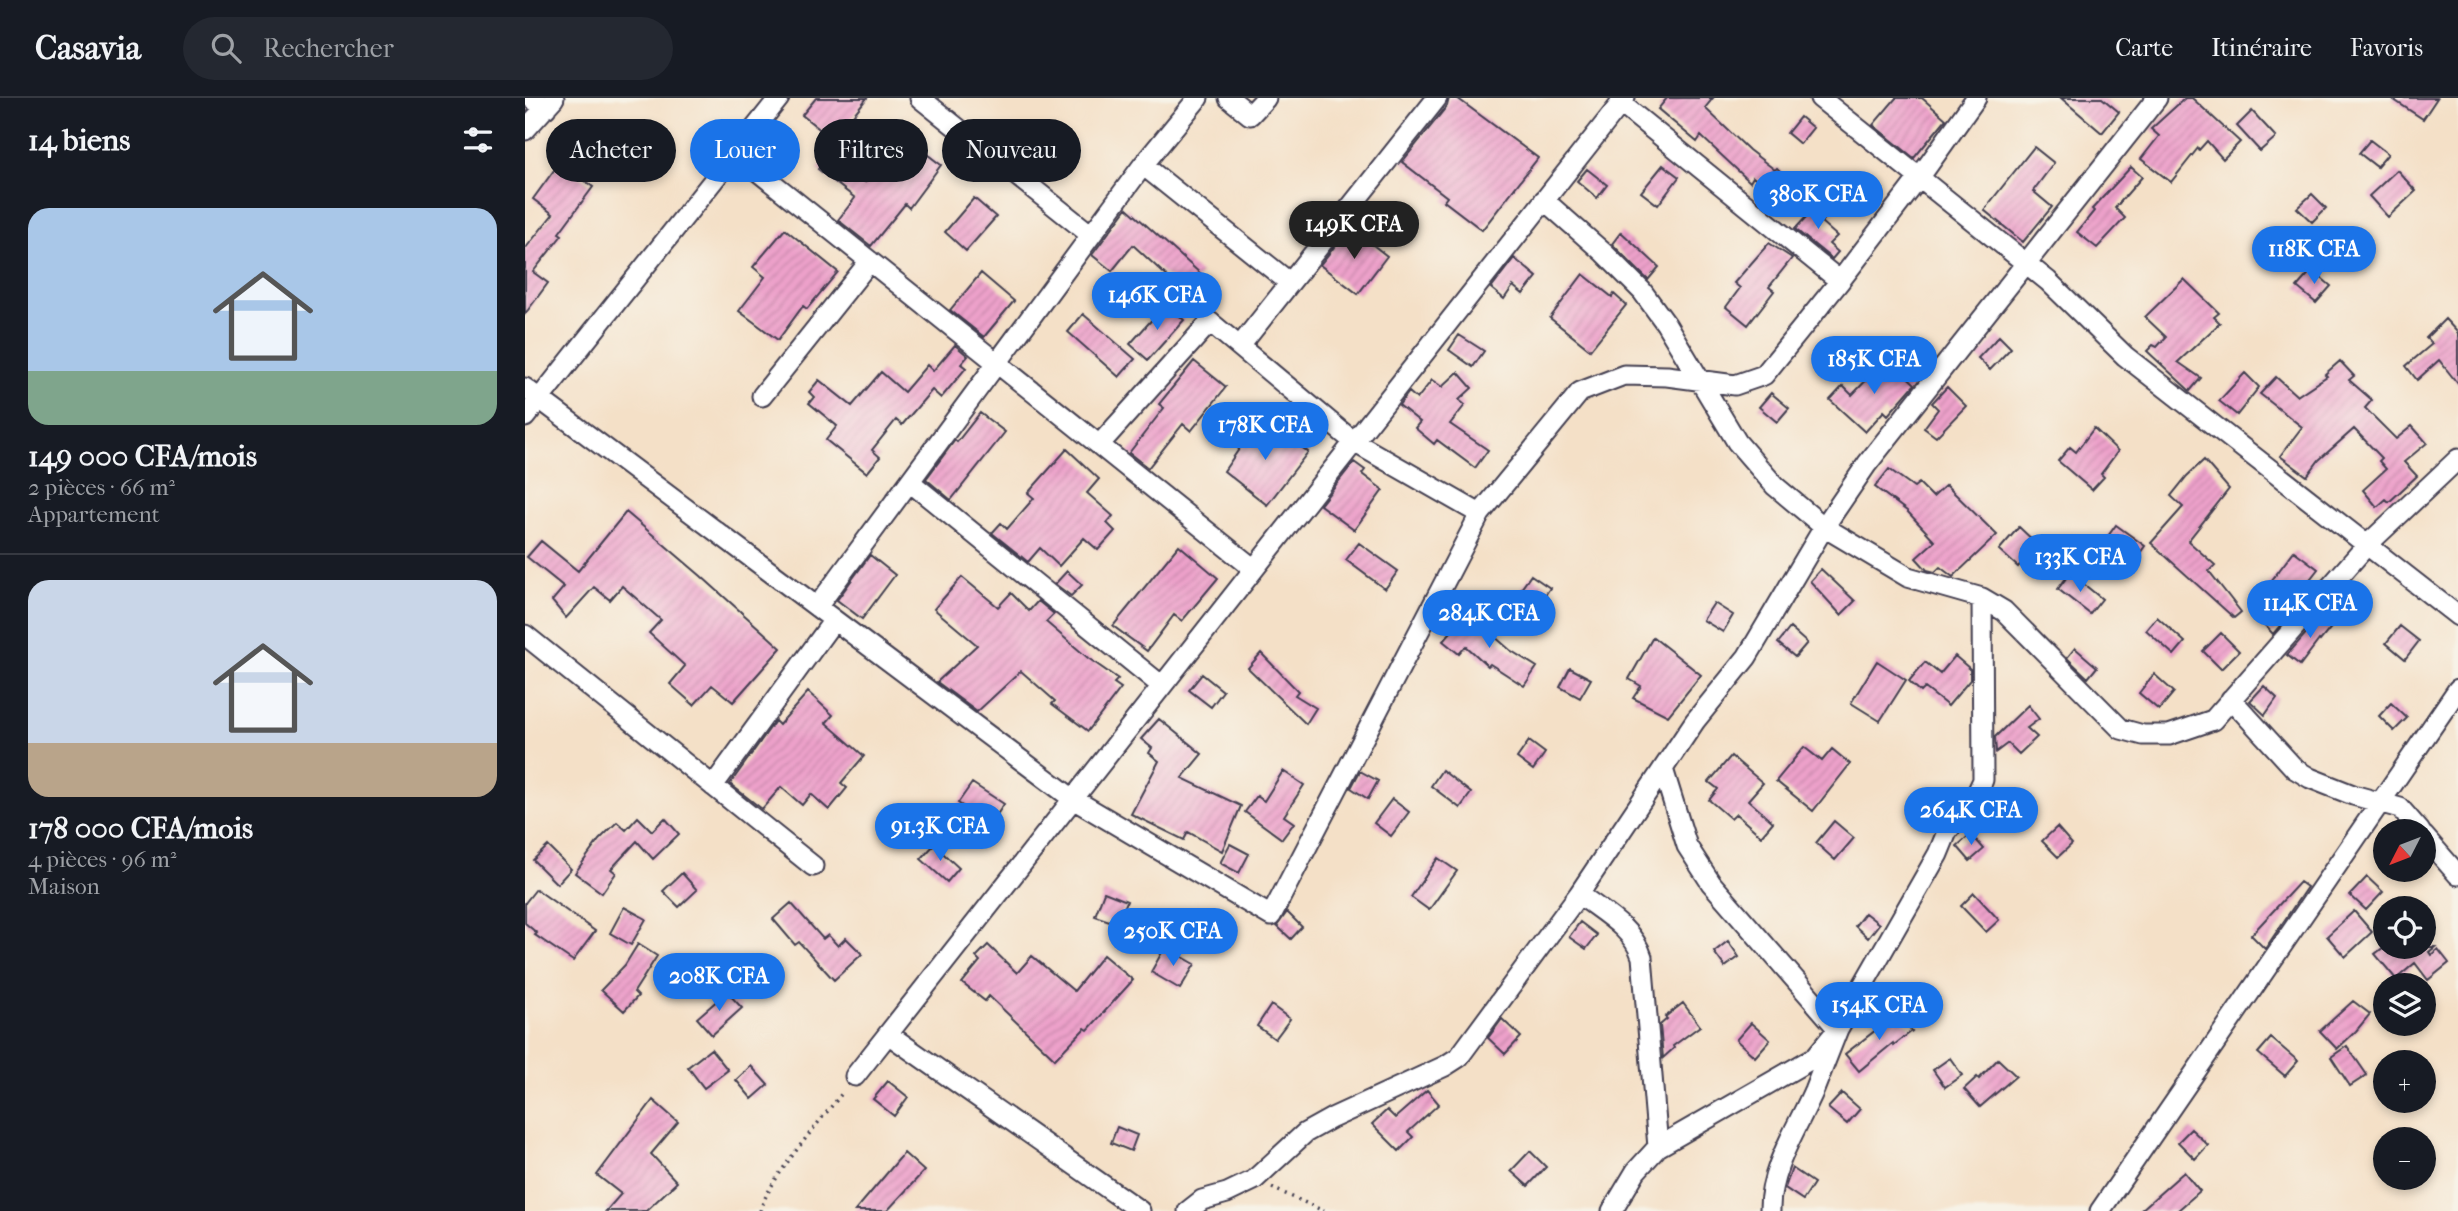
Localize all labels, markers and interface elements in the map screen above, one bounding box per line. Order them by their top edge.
search box [183,17,673,80]
text: Casavia [35,29,141,68]
icon: search [207,29,245,67]
text: Rechercher [263,33,394,64]
text: Carte [2115,34,2173,62]
text: Itinéraire [2211,34,2312,62]
text: Favoris [2350,34,2423,62]
chip: Acheter [546,119,676,182]
chip: Louer [690,119,800,182]
chip: Filtres [814,119,928,182]
chip: Nouveau [942,119,1081,182]
icon: filters [459,121,497,159]
text: 14 biens [28,123,130,158]
pin: 380K CFA [1746,172,1890,231]
text: 380K CFA [1769,180,1867,207]
pin: 149K CFA [1282,202,1426,261]
text: 149K CFA [1305,210,1403,237]
pin: 118K CFA [2242,226,2386,286]
text: 118K CFA [2268,235,2360,262]
icon: home [200,253,326,379]
pin: 146K CFA [1085,272,1229,332]
text: 146K CFA [1108,281,1206,308]
pin: 185K CFA [1802,336,1946,396]
text: 185K CFA [1827,345,1921,372]
pin: 178K CFA [1193,402,1337,462]
text: 178K CFA [1218,411,1312,438]
text: 149 000 CFA/mois [28,439,257,474]
text: 2 pièces · 66 m² [28,474,175,501]
text: Appartement [28,501,160,528]
pin: 133K CFA [2008,534,2152,594]
text: 133K CFA [2034,543,2126,570]
pin: 114K CFA [2238,580,2382,640]
text: 114K CFA [2263,589,2357,616]
pin: 284K CFA [1417,590,1561,650]
text: 284K CFA [1439,599,1539,626]
icon: home [200,625,326,751]
pin: 264K CFA [1899,788,2043,847]
text: 264K CFA [1920,796,2022,823]
pin: 91.3K CFA [860,804,1020,863]
text: 178 000 CFA/mois [28,811,253,846]
text: 91.3K CFA [891,812,989,839]
north arrow [2373,819,2436,882]
map controls [2373,819,2436,1190]
text: 4 pièces · 96 m² [28,846,176,873]
text: Maison [28,873,100,900]
button: locate [2373,896,2436,959]
pin: 250K CFA [1101,908,1245,968]
text: 250K CFA [1124,917,1222,944]
pin: 208K CFA [647,954,791,1013]
text: 208K CFA [669,962,769,989]
button: layers [2373,973,2436,1036]
pin: 154K CFA [1807,982,1951,1042]
text: 154K CFA [1831,991,1927,1018]
button: + [2373,1050,2436,1113]
button: − [2373,1127,2436,1190]

